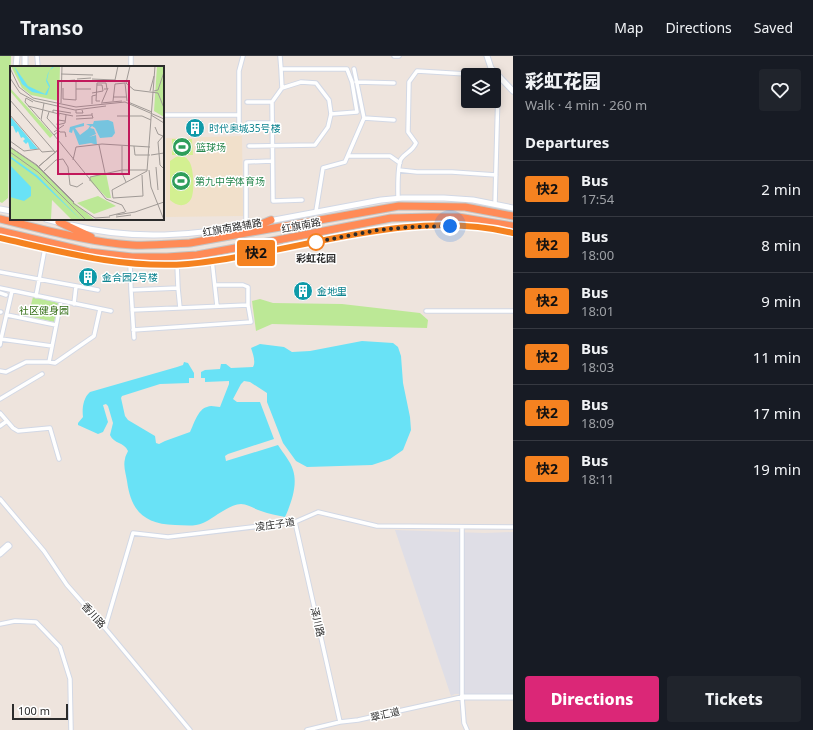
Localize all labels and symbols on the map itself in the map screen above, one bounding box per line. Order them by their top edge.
inset map [10,66,164,220]
building icon: 时代奥城35号楼 [184,117,206,139]
place label: 时代奥城35号楼 [209,121,280,135]
sports icon: 篮球场 [171,136,193,158]
place label: 篮球场 [196,140,226,154]
sports icon: 第九中学体育场 [170,170,192,192]
place label: 第九中学体育场 [195,174,265,188]
street label: 红旗南路 [280,214,322,236]
street label: 红旗南路辅路 [201,215,263,239]
your location [440,216,460,236]
marker: 彩虹花园 [307,233,325,251]
line badge: 快2 [238,240,274,266]
place label: 彩虹花园 [296,251,336,265]
building icon: 金合园2号楼 [77,266,99,288]
place label: 金合园2号楼 [102,270,158,284]
building icon: 金地里 [292,280,314,302]
place label: 金地里 [317,284,347,298]
park label: 社区健身园 [19,303,69,317]
street label: 凌庄子道 [254,514,296,534]
street label: 香川路 [79,599,109,631]
street label: 泽川路 [308,606,328,638]
scale bar [12,702,68,721]
street label: 翠汇道 [369,704,401,724]

